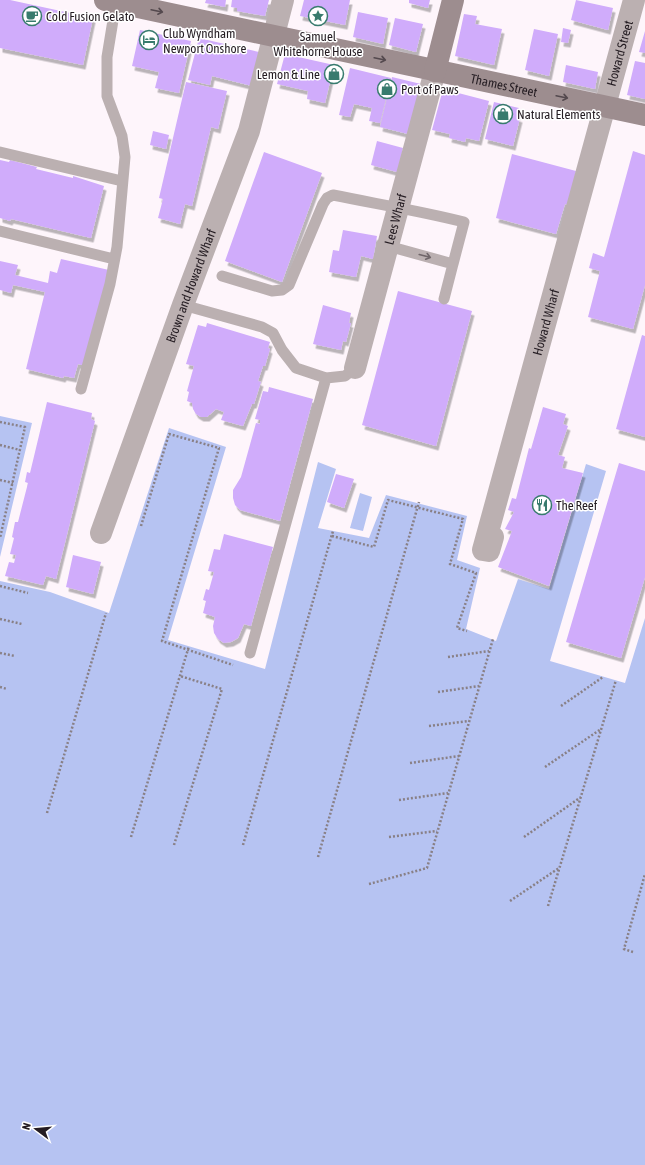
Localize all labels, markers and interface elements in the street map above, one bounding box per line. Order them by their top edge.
cafe icon: Cold Fusion Gelato [21,5,43,27]
place icon: Samuel Whitehorne House [307,5,329,27]
one-way arrow [150,8,163,16]
place label: Cold Fusion Gelato [46,9,134,24]
street label: Howard Street [603,18,636,88]
place label: Club Wyndham Newport Onshore [163,26,246,56]
hotel icon: Club Wyndham Newport Onshore [138,29,160,51]
place label: Samuel Whitehorne House [274,29,363,59]
one-way arrow [373,55,386,63]
shop icon: Lemon & Line [323,63,345,85]
place label: Lemon & Line [257,67,320,82]
street label: Thames Street [469,71,539,99]
shop icon: Port of Paws [376,78,398,100]
place label: Port of Paws [401,82,459,97]
one-way arrow [555,94,568,102]
shop icon: Natural Elements [492,103,514,125]
place label: Natural Elements [517,107,601,122]
street label: Lees Wharf [381,192,409,246]
street label: Brown and Howard Wharf [163,226,219,345]
one-way arrow [419,253,432,260]
street label: Howard Wharf [529,287,562,357]
restaurant icon: The Reef [531,494,553,516]
place label: The Reef [556,498,598,513]
north arrow [16,1109,56,1149]
text: N [20,1121,33,1131]

